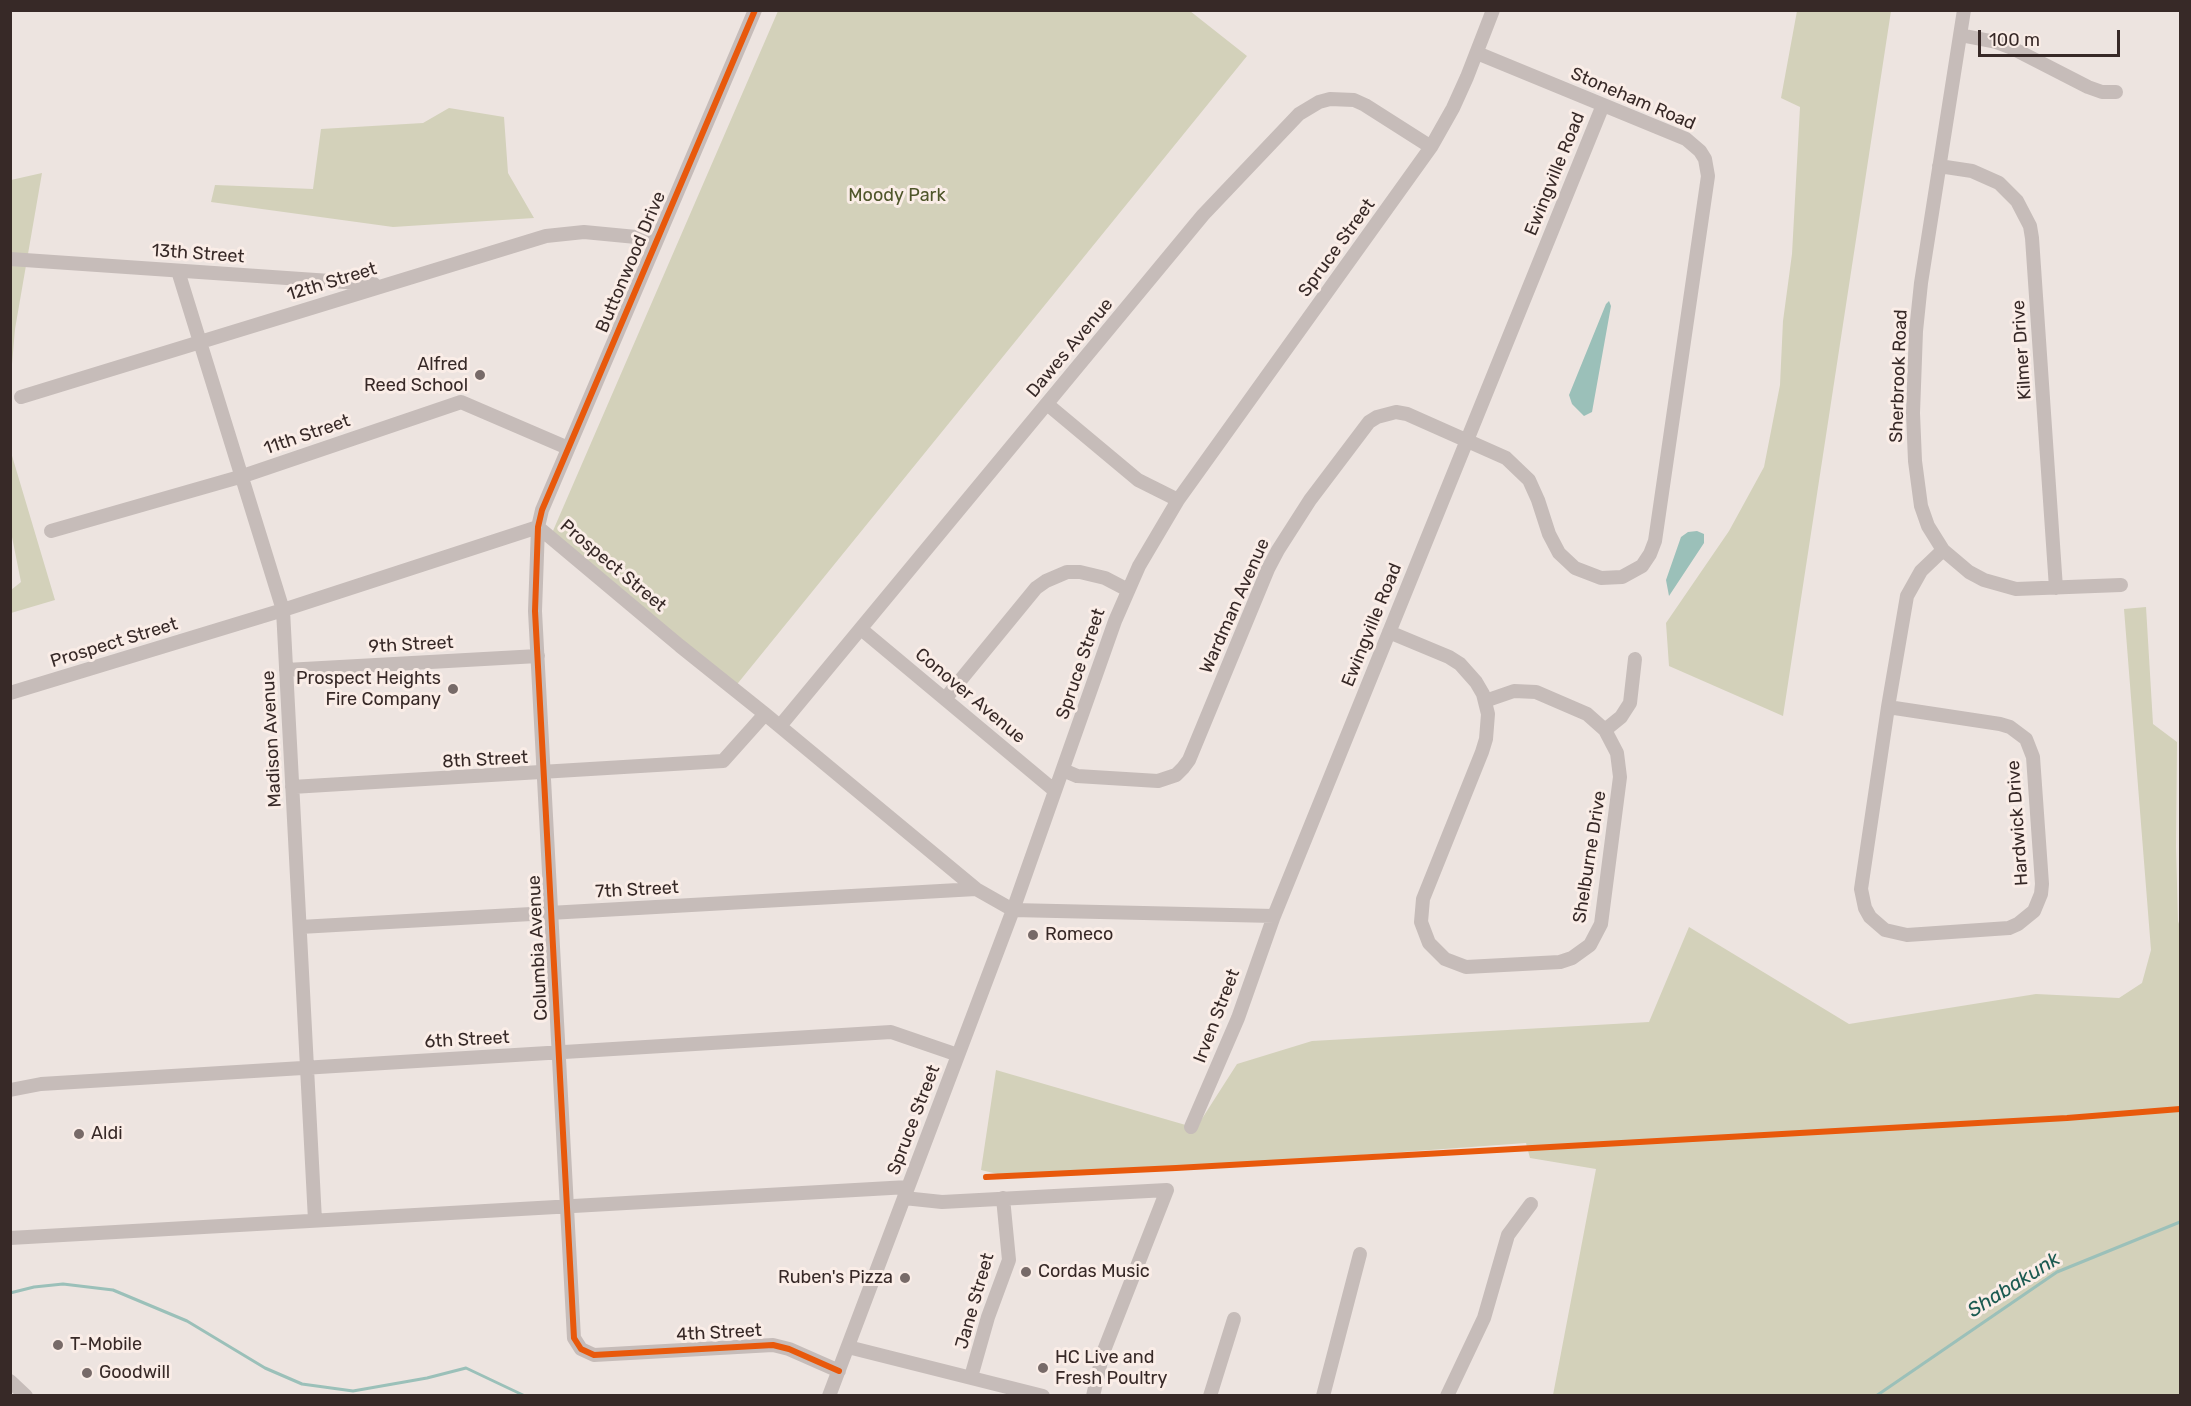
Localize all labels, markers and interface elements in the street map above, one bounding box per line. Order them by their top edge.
scale bar [1981,18,2124,56]
text: 100 m [1989,29,2040,51]
street label: Stoneham Road [1567,63,1699,135]
street label: Ewingville Road [1520,109,1590,239]
park label: Moody Park [848,185,946,207]
street label: Buttonwood Drive [591,188,671,336]
street label: Spruce Street [1294,195,1380,301]
street label: 13th Street [151,240,245,268]
street label: 12th Street [285,258,379,306]
street label: Dawes Avenue [1022,294,1118,402]
street label: Kilmer Drive [2008,299,2036,401]
street label: Sherbrook Road [1886,309,1912,443]
place label: Alfred Reed School [364,354,468,397]
marker: Alfred Reed School [473,368,487,382]
street label: 11th Street [261,410,353,460]
street label: Prospect Street [556,515,670,617]
street label: Wardman Avenue [1196,535,1274,677]
street label: Ewingville Road [1337,560,1407,690]
street label: Spruce Street [1052,606,1110,722]
street label: Prospect Street [48,613,180,673]
street label: 9th Street [368,632,454,658]
street label: Conover Avenue [910,644,1030,748]
place label: Prospect Heights Fire Company [296,668,441,710]
street label: Madison Avenue [258,670,286,808]
marker: Prospect Heights Fire Company [446,682,460,696]
street label: 8th Street [442,747,528,773]
street label: Hardwick Drive [2003,759,2033,887]
street label: Shelburne Drive [1569,789,1611,925]
street label: Columbia Avenue [523,875,553,1021]
street label: 7th Street [595,877,679,903]
place label: Romeco [1045,924,1113,946]
marker: Romeco [1026,928,1040,942]
street label: Irven Street [1189,966,1245,1066]
street label: 6th Street [424,1027,510,1053]
street label: Spruce Street [883,1062,945,1178]
place label: Aldi [91,1123,122,1145]
marker: Aldi [72,1127,86,1141]
water label: Shabakunk [1963,1247,2065,1323]
street label: Jane Street [951,1251,999,1351]
place label: Cordas Music [1038,1261,1150,1283]
marker: Cordas Music [1019,1265,1033,1279]
place label: Ruben's Pizza [778,1267,893,1289]
marker: Ruben's Pizza [898,1271,912,1285]
street label: 4th Street [676,1320,762,1346]
place label: T-Mobile [70,1334,142,1356]
marker: T-Mobile [51,1338,65,1352]
place label: HC Live and Fresh Poultry [1055,1347,1167,1390]
marker: HC Live and Fresh Poultry [1036,1361,1050,1375]
place label: Goodwill [99,1362,170,1384]
marker: Goodwill [80,1366,94,1380]

